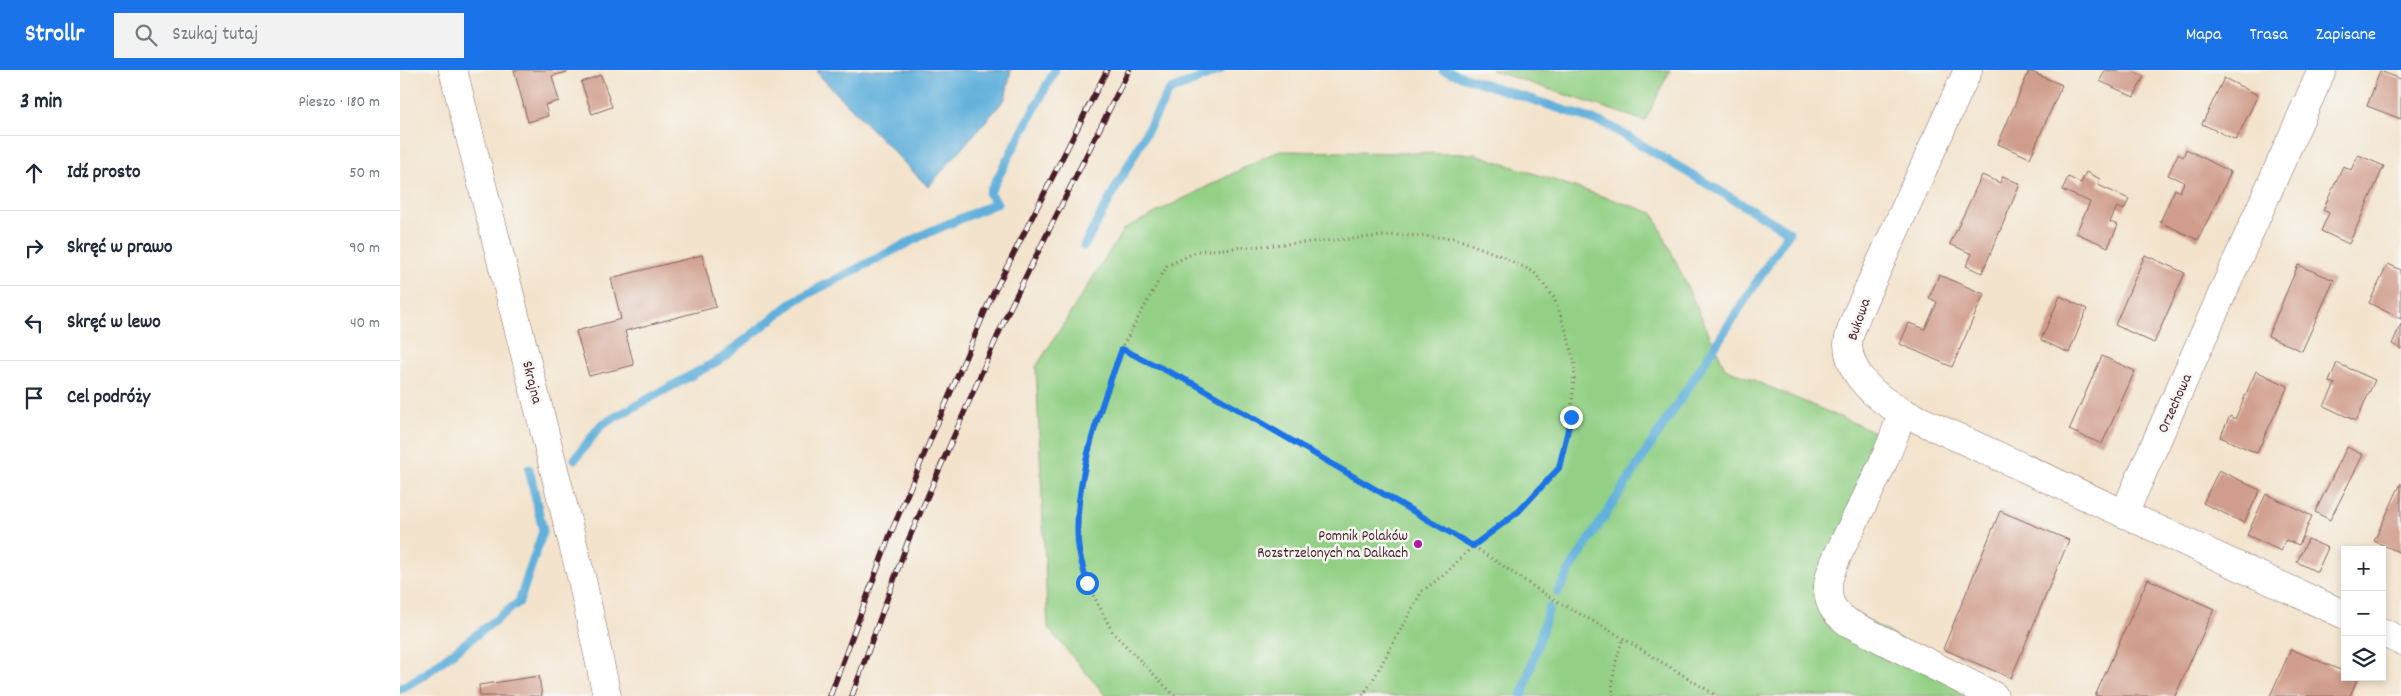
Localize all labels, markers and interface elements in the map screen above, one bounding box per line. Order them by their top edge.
search box [114,13,464,58]
text: Strollr [25,18,84,52]
icon: search [132,21,160,49]
text: Szukaj tutaj [172,22,258,49]
text: Mapa [2186,23,2221,48]
text: Trasa [2249,23,2288,48]
text: Zapisane [2316,23,2376,48]
text: 3 min [20,88,62,118]
text: Pieszo · 180 m [299,91,380,114]
icon: ahead [20,159,48,187]
text: Idź prosto [67,160,140,187]
text: 50 m [349,162,380,185]
icon: right [20,234,48,262]
text: Skręć w prawo [67,235,173,262]
text: 90 m [349,237,380,260]
street label: Bukowa [1842,295,1878,344]
icon: left [20,309,48,337]
text: Skręć w lewo [67,310,161,337]
text: 40 m [350,312,380,335]
street label: Skrajna [515,359,547,407]
street label: Orzechowa [2153,370,2199,437]
icon: arrive [20,384,48,412]
text: Cel podróży [67,385,150,412]
route end [1560,406,1583,429]
place label: Pomnik Polaków Rozstrzelonych na Dalkach [1257,526,1408,565]
marker: Pomnik Polaków Rozstrzelonych na Dalkach [1412,538,1424,550]
map controls [2341,546,2386,681]
button: + [2341,546,2386,591]
route start [1076,572,1099,595]
button: − [2341,591,2386,636]
button: layers [2341,636,2386,681]

